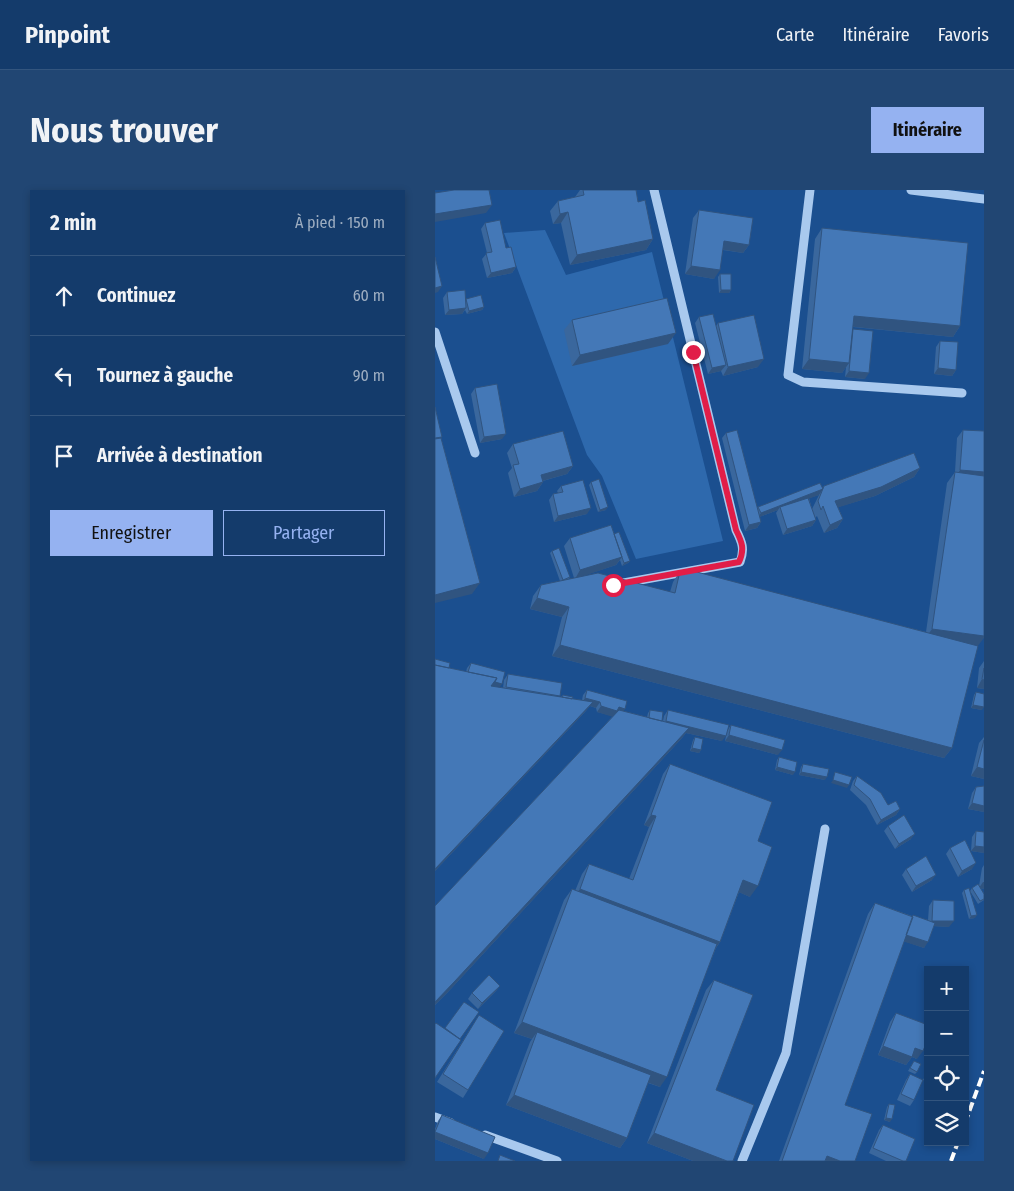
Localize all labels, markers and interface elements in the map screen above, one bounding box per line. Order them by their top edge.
text: Pinpoint [25,21,110,49]
text: Carte [776,24,814,46]
text: Itinéraire [842,24,910,46]
text: Favoris [938,24,989,46]
button: Itinéraire [871,107,984,153]
text: Nous trouver [30,109,218,151]
text: 2 min [50,210,97,236]
text: À pied · 150 m [295,213,385,232]
icon: ahead [50,282,78,310]
text: Continuez [97,284,176,307]
text: 60 m [353,286,385,305]
route end [682,341,705,364]
icon: left [50,362,78,390]
text: Tournez à gauche [97,364,233,387]
text: 90 m [353,366,385,385]
icon: arrive [50,442,78,470]
text: Arrivée à destination [97,444,263,467]
button: Enregistrer [50,510,213,556]
button: Partager [223,510,385,556]
route start [602,574,625,597]
map controls [924,966,969,1146]
button: + [924,966,969,1011]
button: − [924,1011,969,1056]
button: locate [924,1056,969,1101]
button: layers [924,1101,969,1146]

